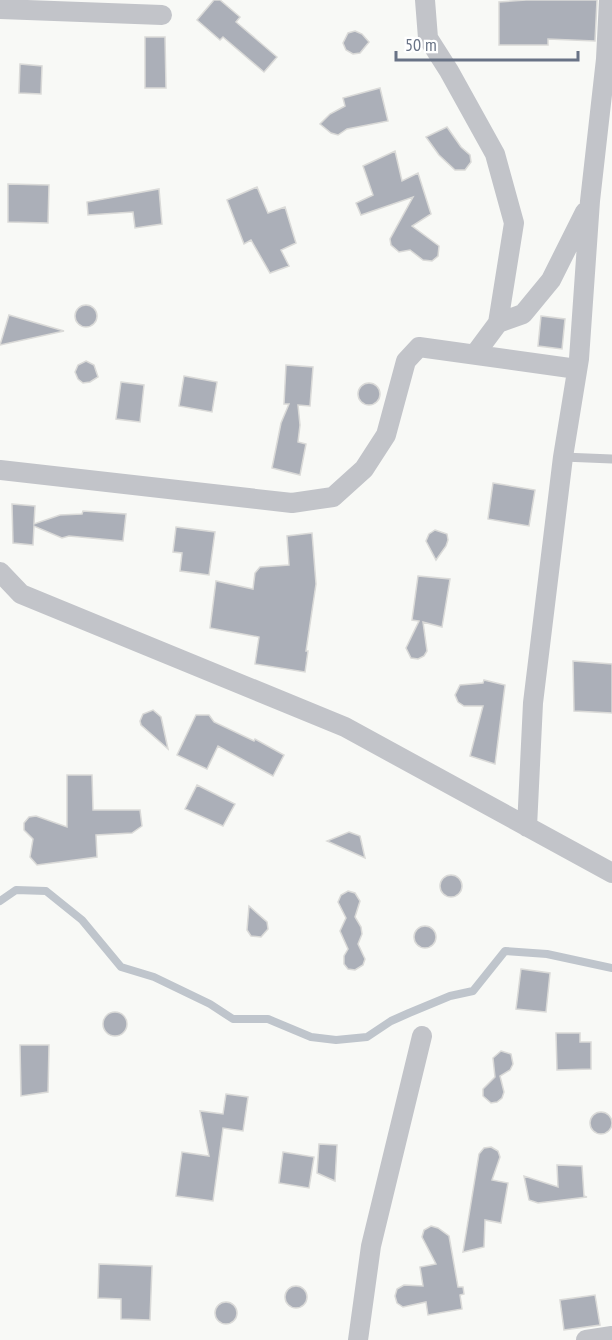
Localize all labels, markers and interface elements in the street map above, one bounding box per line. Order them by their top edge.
scale bar [396,24,578,62]
text: 50 m [405,33,437,56]

